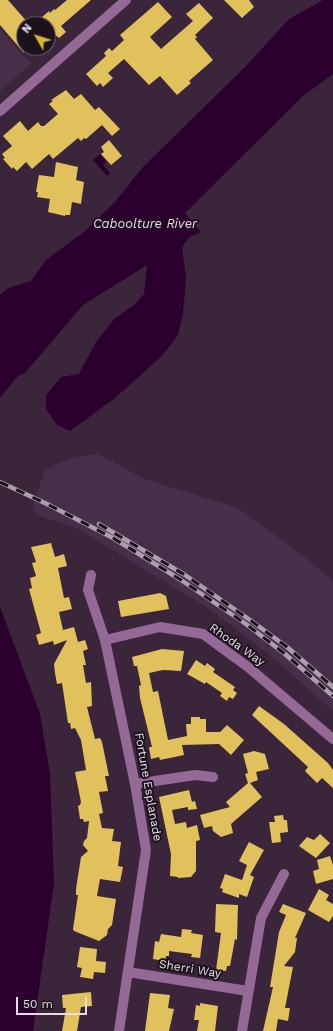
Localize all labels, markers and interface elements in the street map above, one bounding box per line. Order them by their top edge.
north arrow [16,16,56,56]
text: N [19,22,35,36]
water label: Caboolture River [93,216,197,232]
street label: Rhoda Way [206,621,268,669]
street label: Fortune Esplanade [131,732,165,842]
street label: Sherri Way [158,957,222,981]
scale bar [18,989,89,1015]
text: 50 m [23,997,53,1011]

